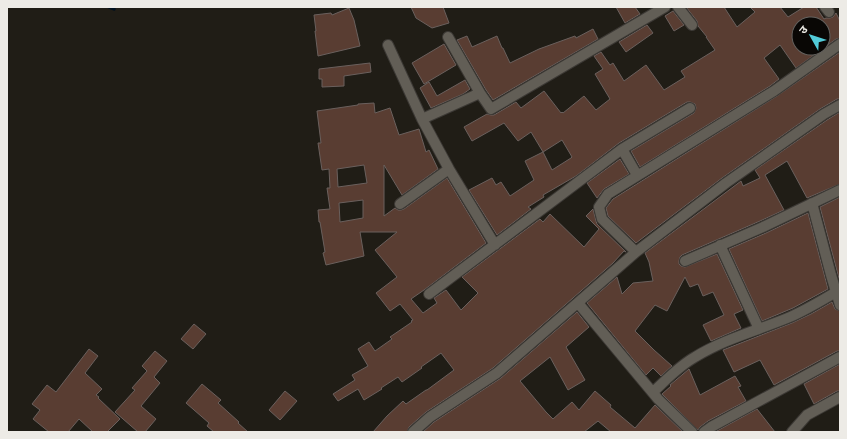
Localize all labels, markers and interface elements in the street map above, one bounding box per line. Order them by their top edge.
north arrow [791,16,831,56]
text: उ [796,22,811,37]

